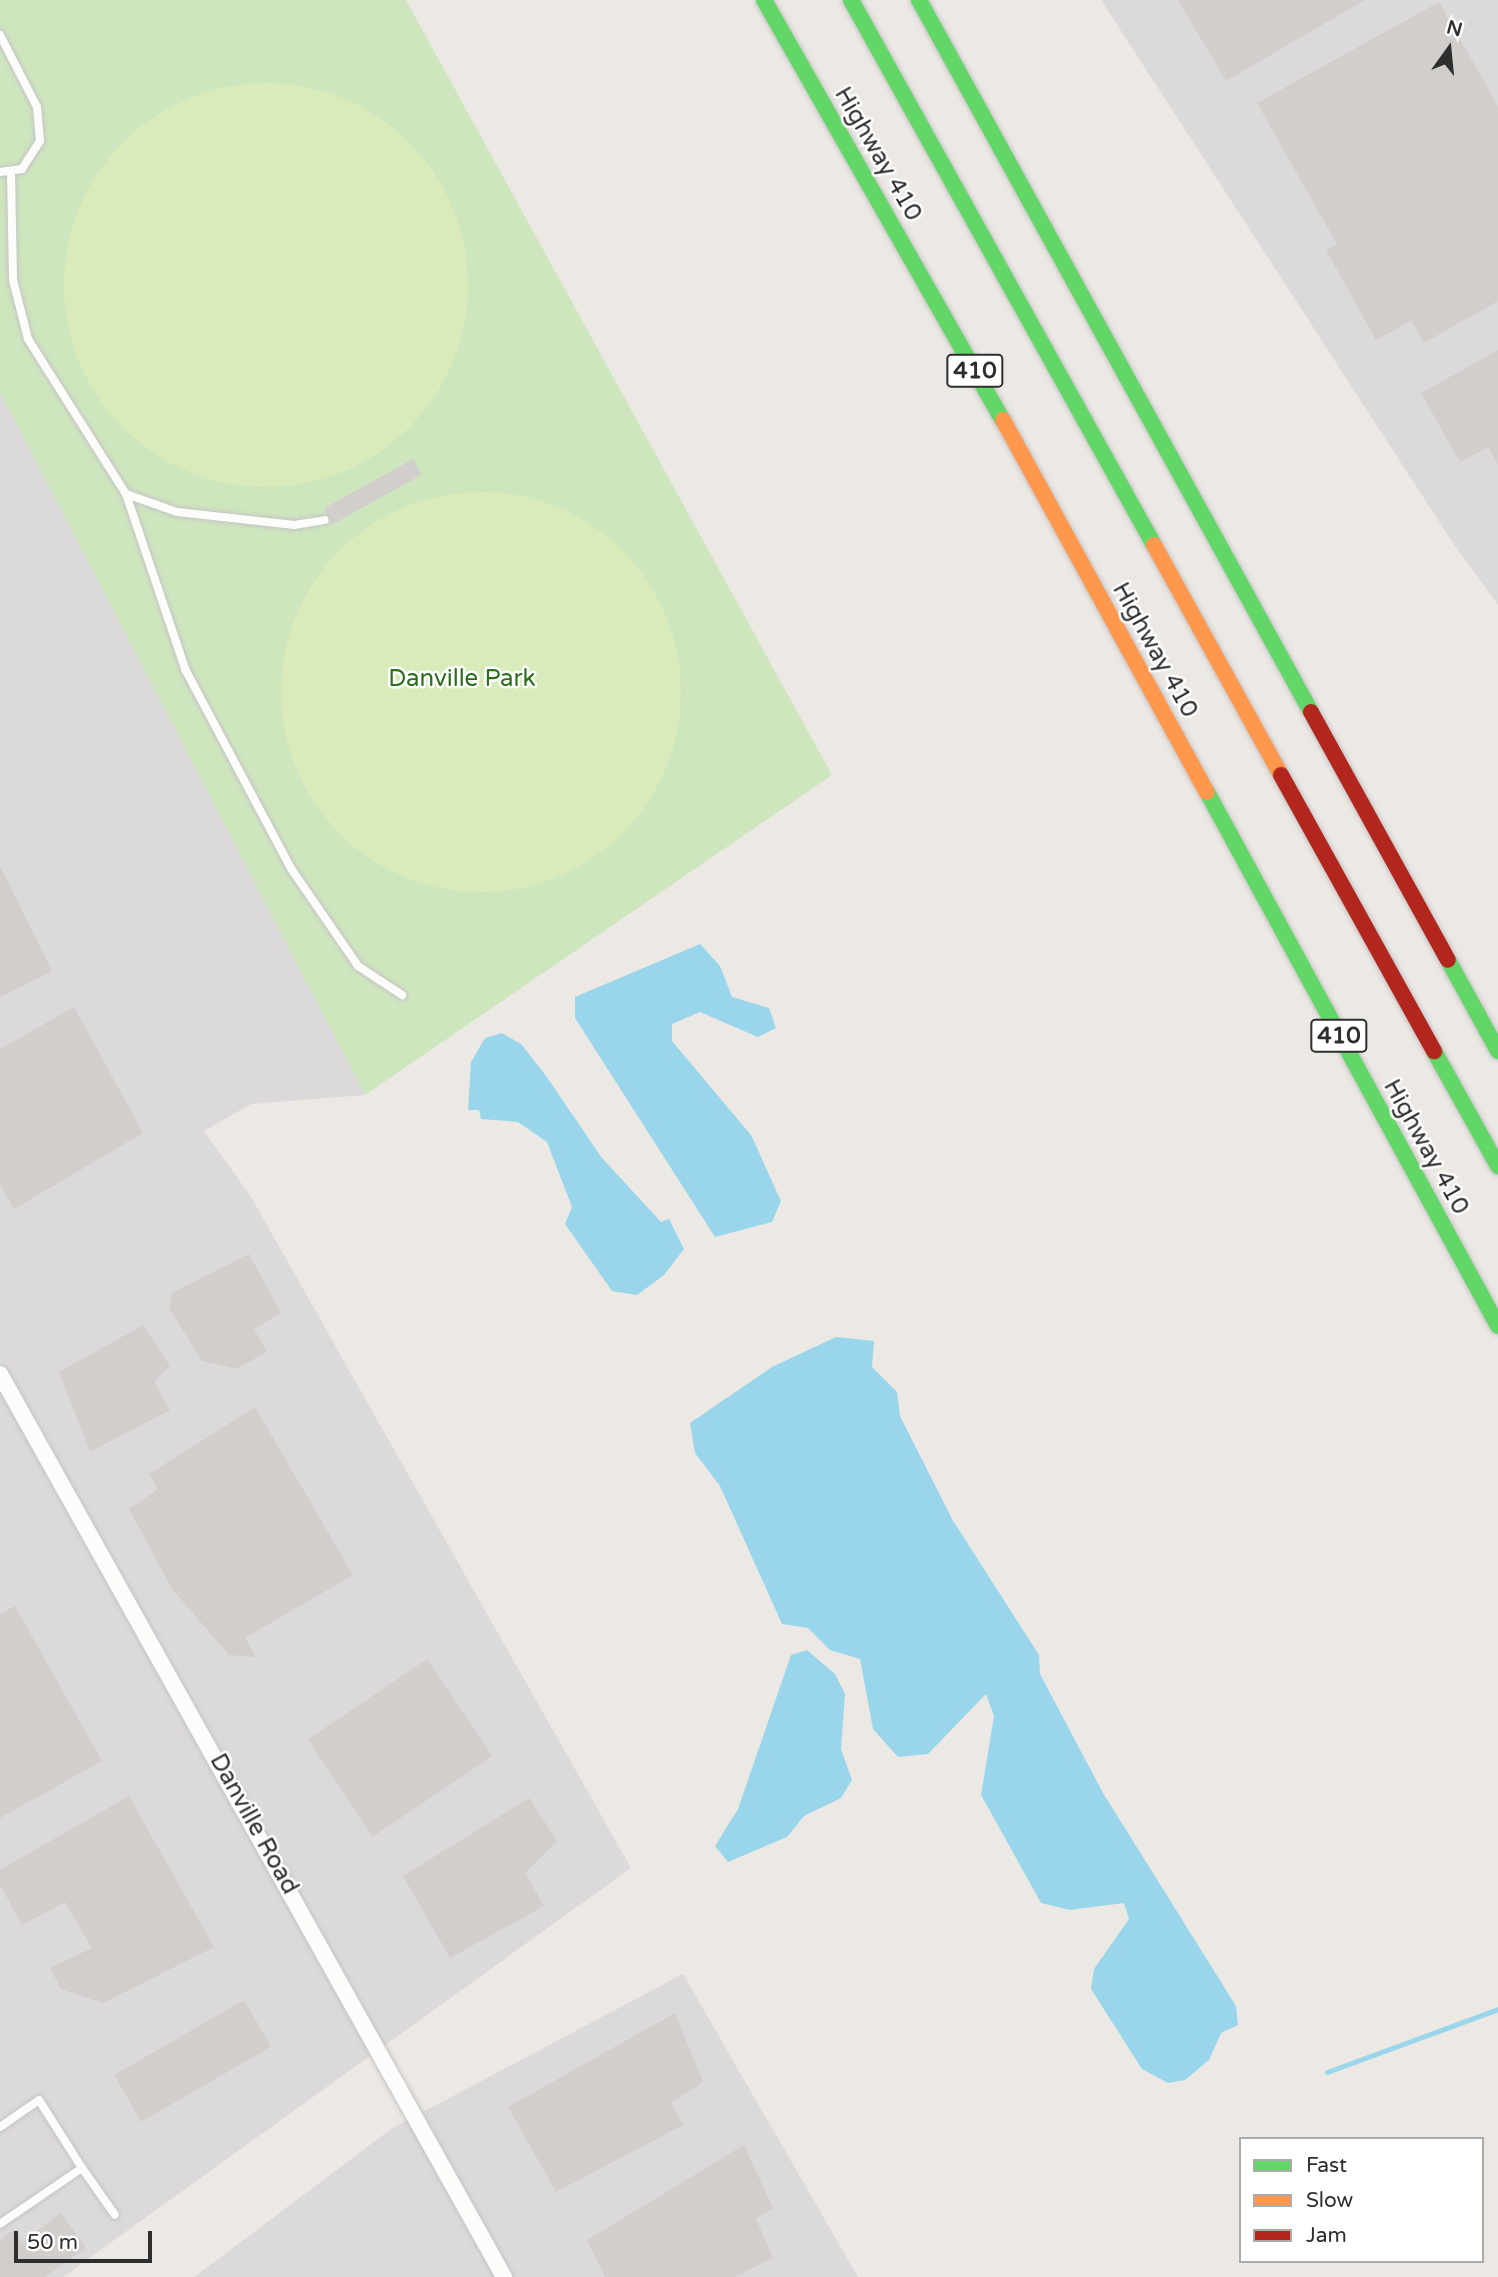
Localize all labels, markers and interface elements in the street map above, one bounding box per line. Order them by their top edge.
north arrow [1414,14,1484,84]
text: N [1444,16,1465,41]
street label: Highway 410 [828,82,928,226]
road number: 410 [945,352,1005,390]
street label: Highway 410 [1106,577,1204,723]
park label: Danville Park [388,665,536,693]
road number: 410 [1309,1016,1369,1056]
street label: Highway 410 [1377,1074,1475,1220]
street label: Danville Road [203,1749,305,1899]
legend [1239,2137,1484,2263]
text: Fast [1306,2153,1347,2178]
text: Slow [1306,2188,1353,2213]
scale bar [18,2218,156,2262]
text: Jam [1306,2223,1347,2248]
text: 50 m [27,2230,78,2255]

